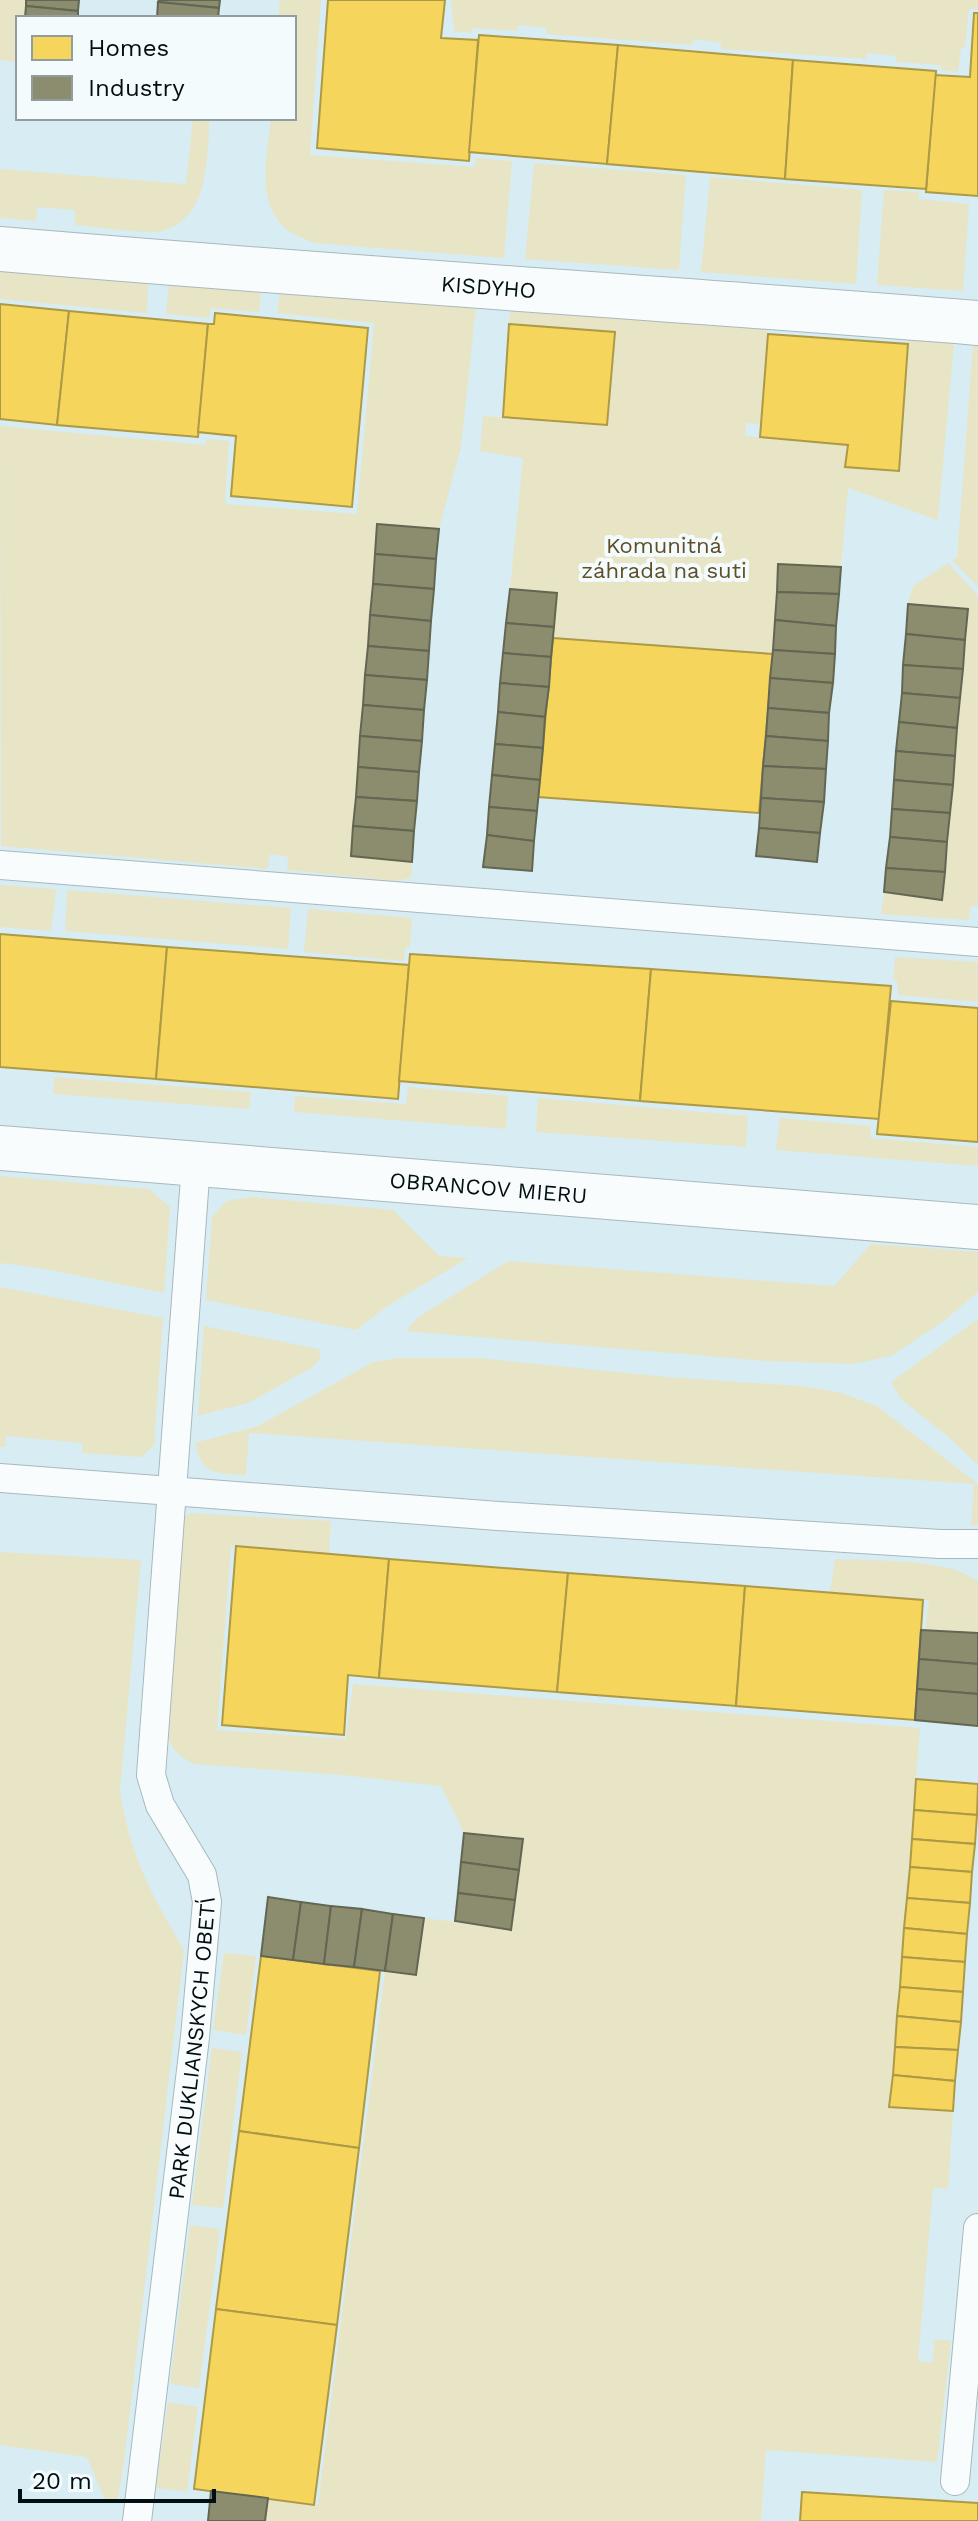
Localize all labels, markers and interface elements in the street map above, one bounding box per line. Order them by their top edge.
legend [16,16,296,120]
text: Homes [88,34,169,62]
text: Industry [88,74,185,102]
street label: KISDYHO [440,271,537,303]
park label: Komunitná záhrada na suti [581,533,747,583]
street label: OBRANCOV MIERU [389,1167,588,1208]
street label: PARK DUKLIANSKYCH OBETÍ [163,1895,220,2201]
scale bar [20,2453,214,2503]
text: 20 m [32,2467,92,2495]

